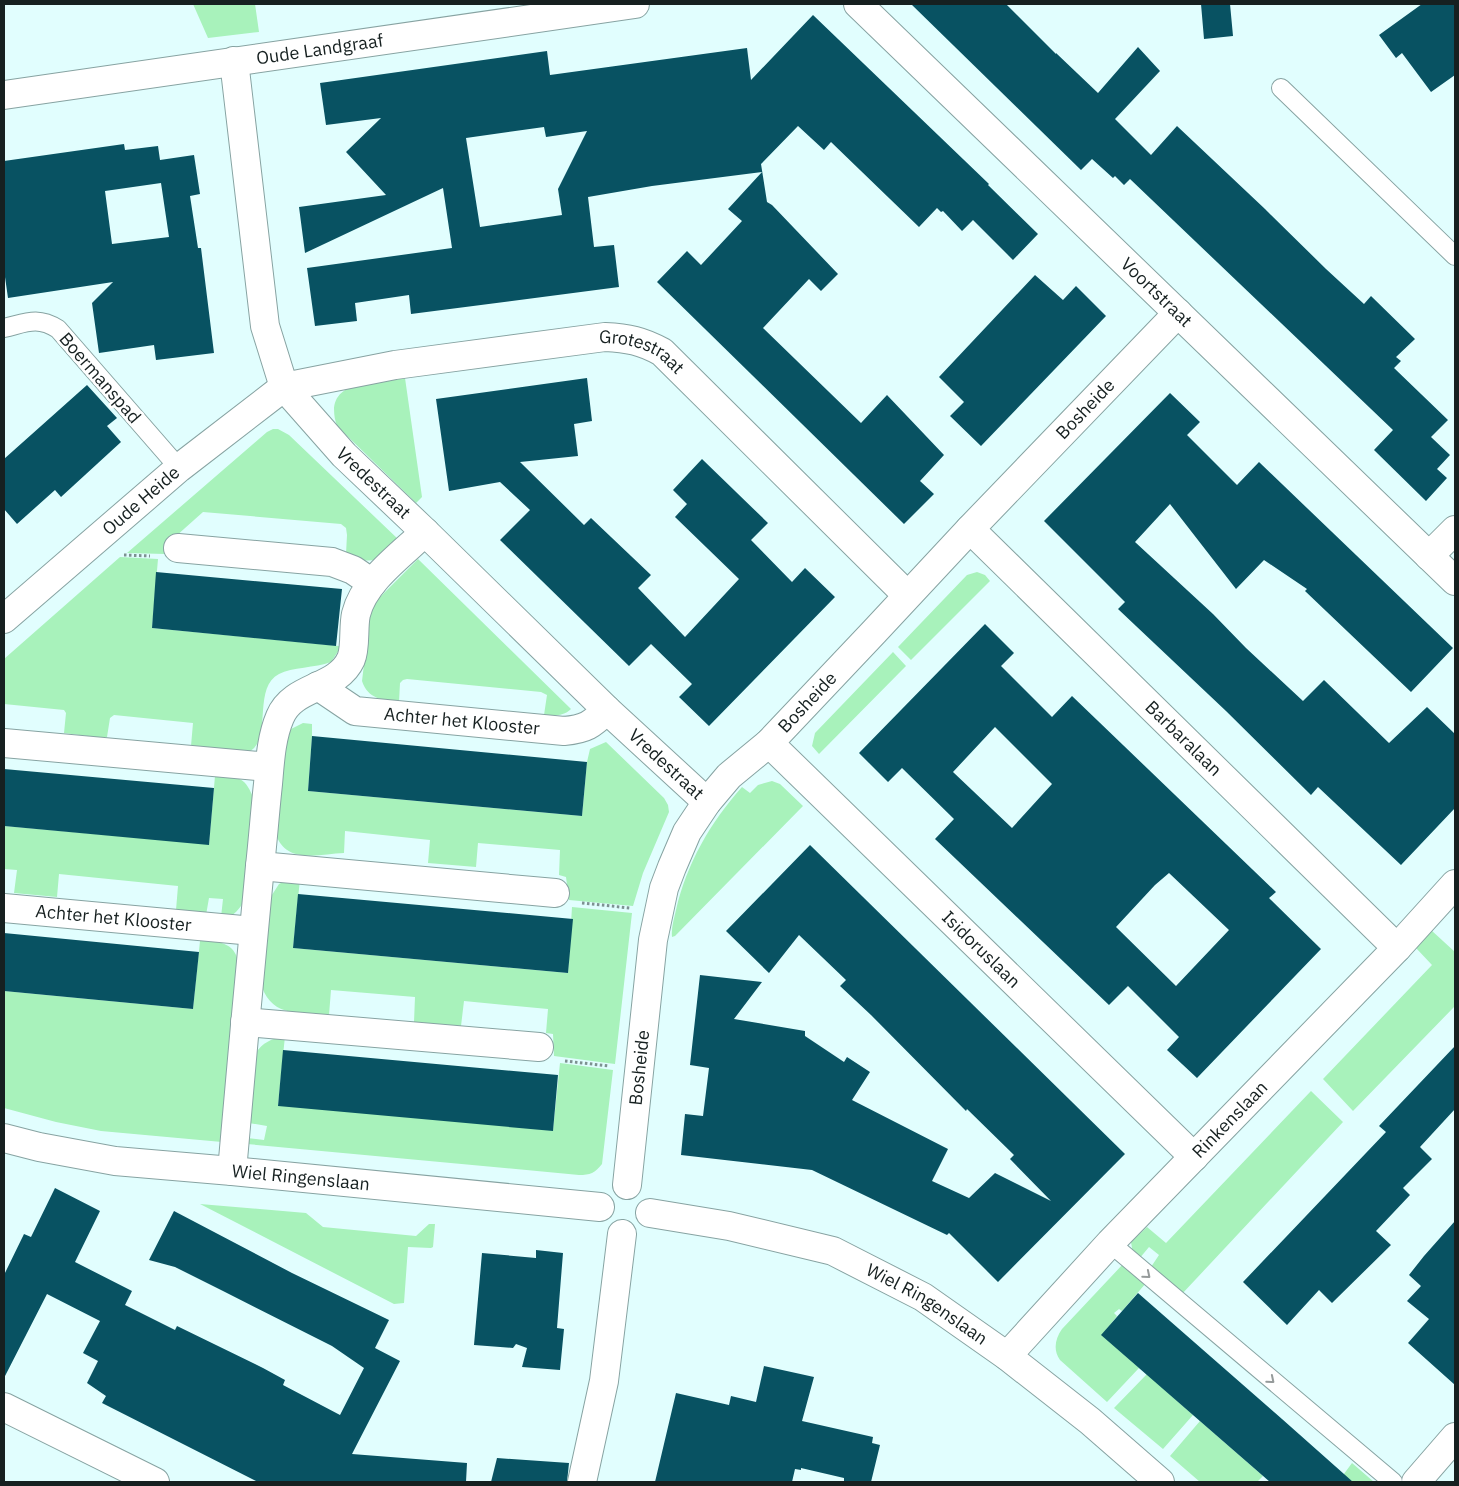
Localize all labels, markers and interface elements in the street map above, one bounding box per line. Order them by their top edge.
street label: Oude Landgraaf [255,28,385,69]
street label: Voortstraat [1116,252,1197,332]
street label: Grotestraat [599,325,690,379]
street label: Boermanspad [55,327,146,428]
street label: Bosheide [1051,374,1120,444]
street label: Vredestraat [331,442,416,524]
street label: Oude Heide [97,461,184,540]
street label: Bosheide [773,667,841,737]
street label: Barbaralaan [1141,695,1227,781]
street label: Achter het Klooster [383,702,541,740]
street label: Vredestraat [624,724,709,804]
street label: Achter het Klooster [35,899,193,936]
street label: Isidoruslaan [937,906,1026,993]
street label: Bosheide [624,1029,654,1106]
street label: Rinkenslaan [1187,1076,1272,1163]
street label: Wiel Ringenslaan [231,1159,371,1195]
street label: Wiel Ringenslaan [862,1258,992,1350]
one-way arrow [1142,1269,1151,1278]
one-way arrow [1266,1374,1275,1383]

